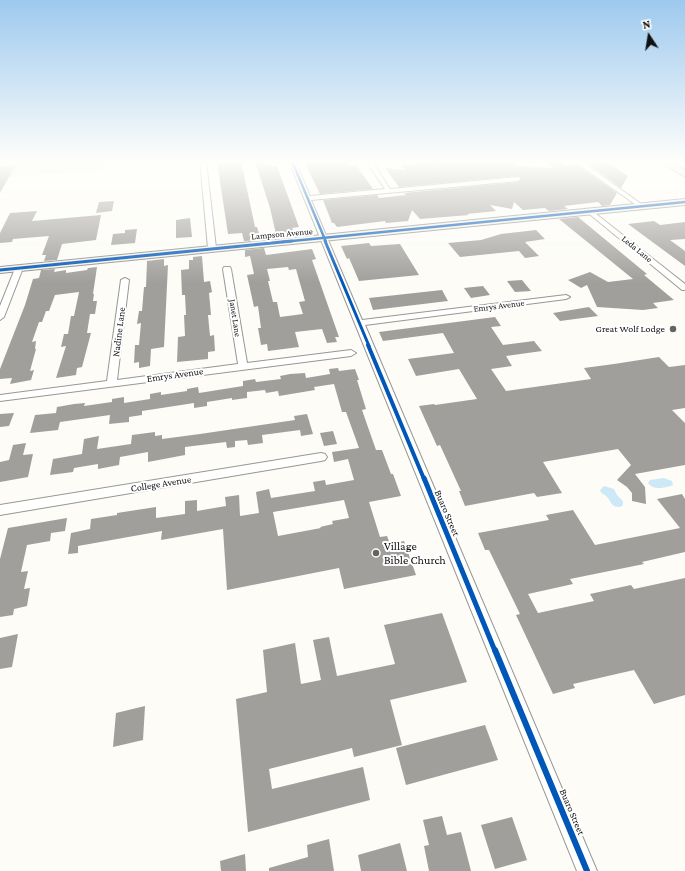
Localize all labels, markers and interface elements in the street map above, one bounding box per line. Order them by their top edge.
north arrow [629,16,669,56]
text: N [642,18,651,31]
street label: Lampson Avenue [251,226,313,242]
street label: Leda Lane [619,233,655,265]
street label: Emrys Avenue [473,298,525,314]
street label: Janet Lane [227,299,243,337]
street label: Nadine Lane [110,306,128,358]
place label: Great Wolf Lodge [596,323,665,335]
marker: Great Wolf Lodge [668,324,678,334]
street label: Emrys Avenue [146,365,204,385]
street label: College Avenue [130,473,192,495]
street label: Buaro Street [432,488,462,538]
place label: Village Bible Church [384,539,446,567]
marker: Village Bible Church [371,548,381,558]
street label: Buaro Street [557,787,587,837]

